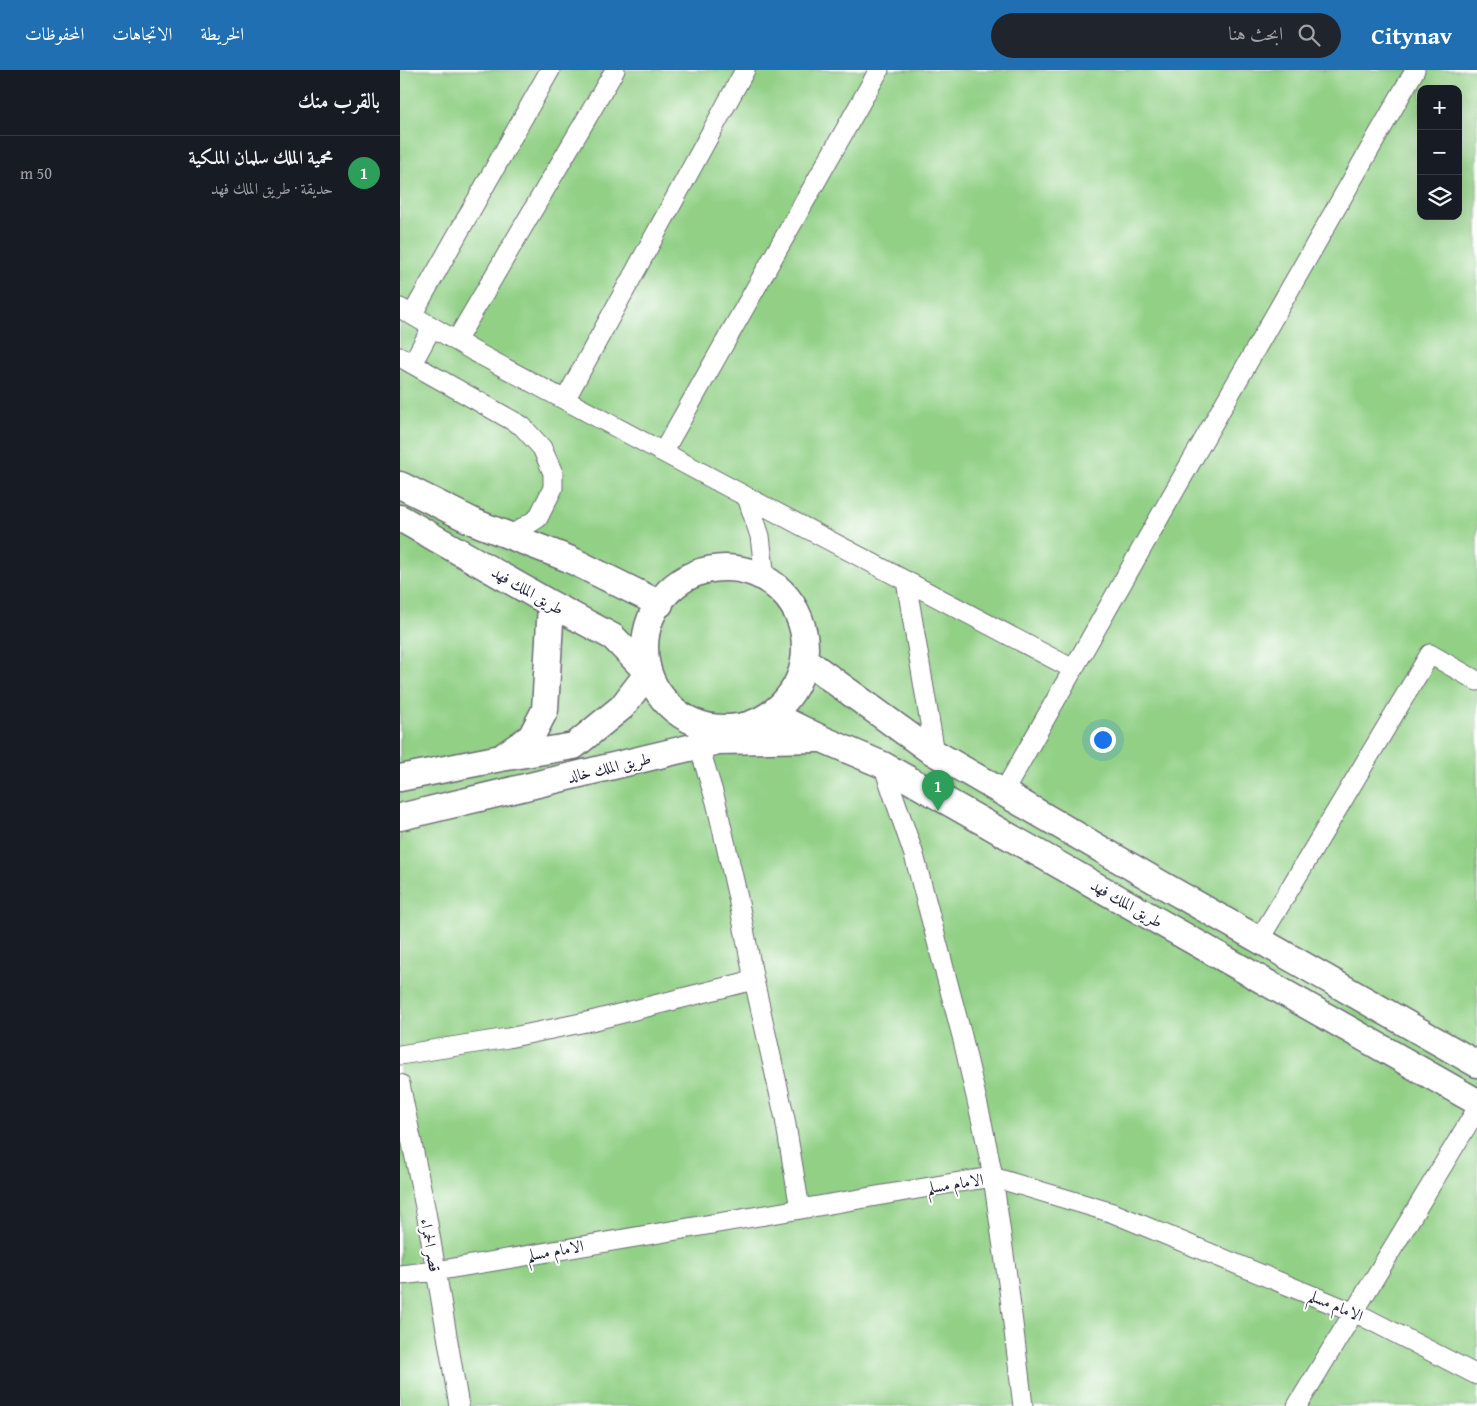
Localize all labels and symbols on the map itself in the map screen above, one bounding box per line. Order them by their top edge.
street label: طريق الملك فهد [487,560,569,620]
your location [1090,727,1116,753]
street label: طريق الملك خالد [565,746,653,788]
pin: 1 [922,770,954,811]
street label: طريق الملك فهد [1086,873,1168,933]
street label: الامام مسلم [925,1167,986,1204]
street label: قصر الحمراء [414,1216,448,1274]
street label: الامام مسلم [525,1233,586,1272]
street label: الامام مسلم [1303,1283,1367,1332]

